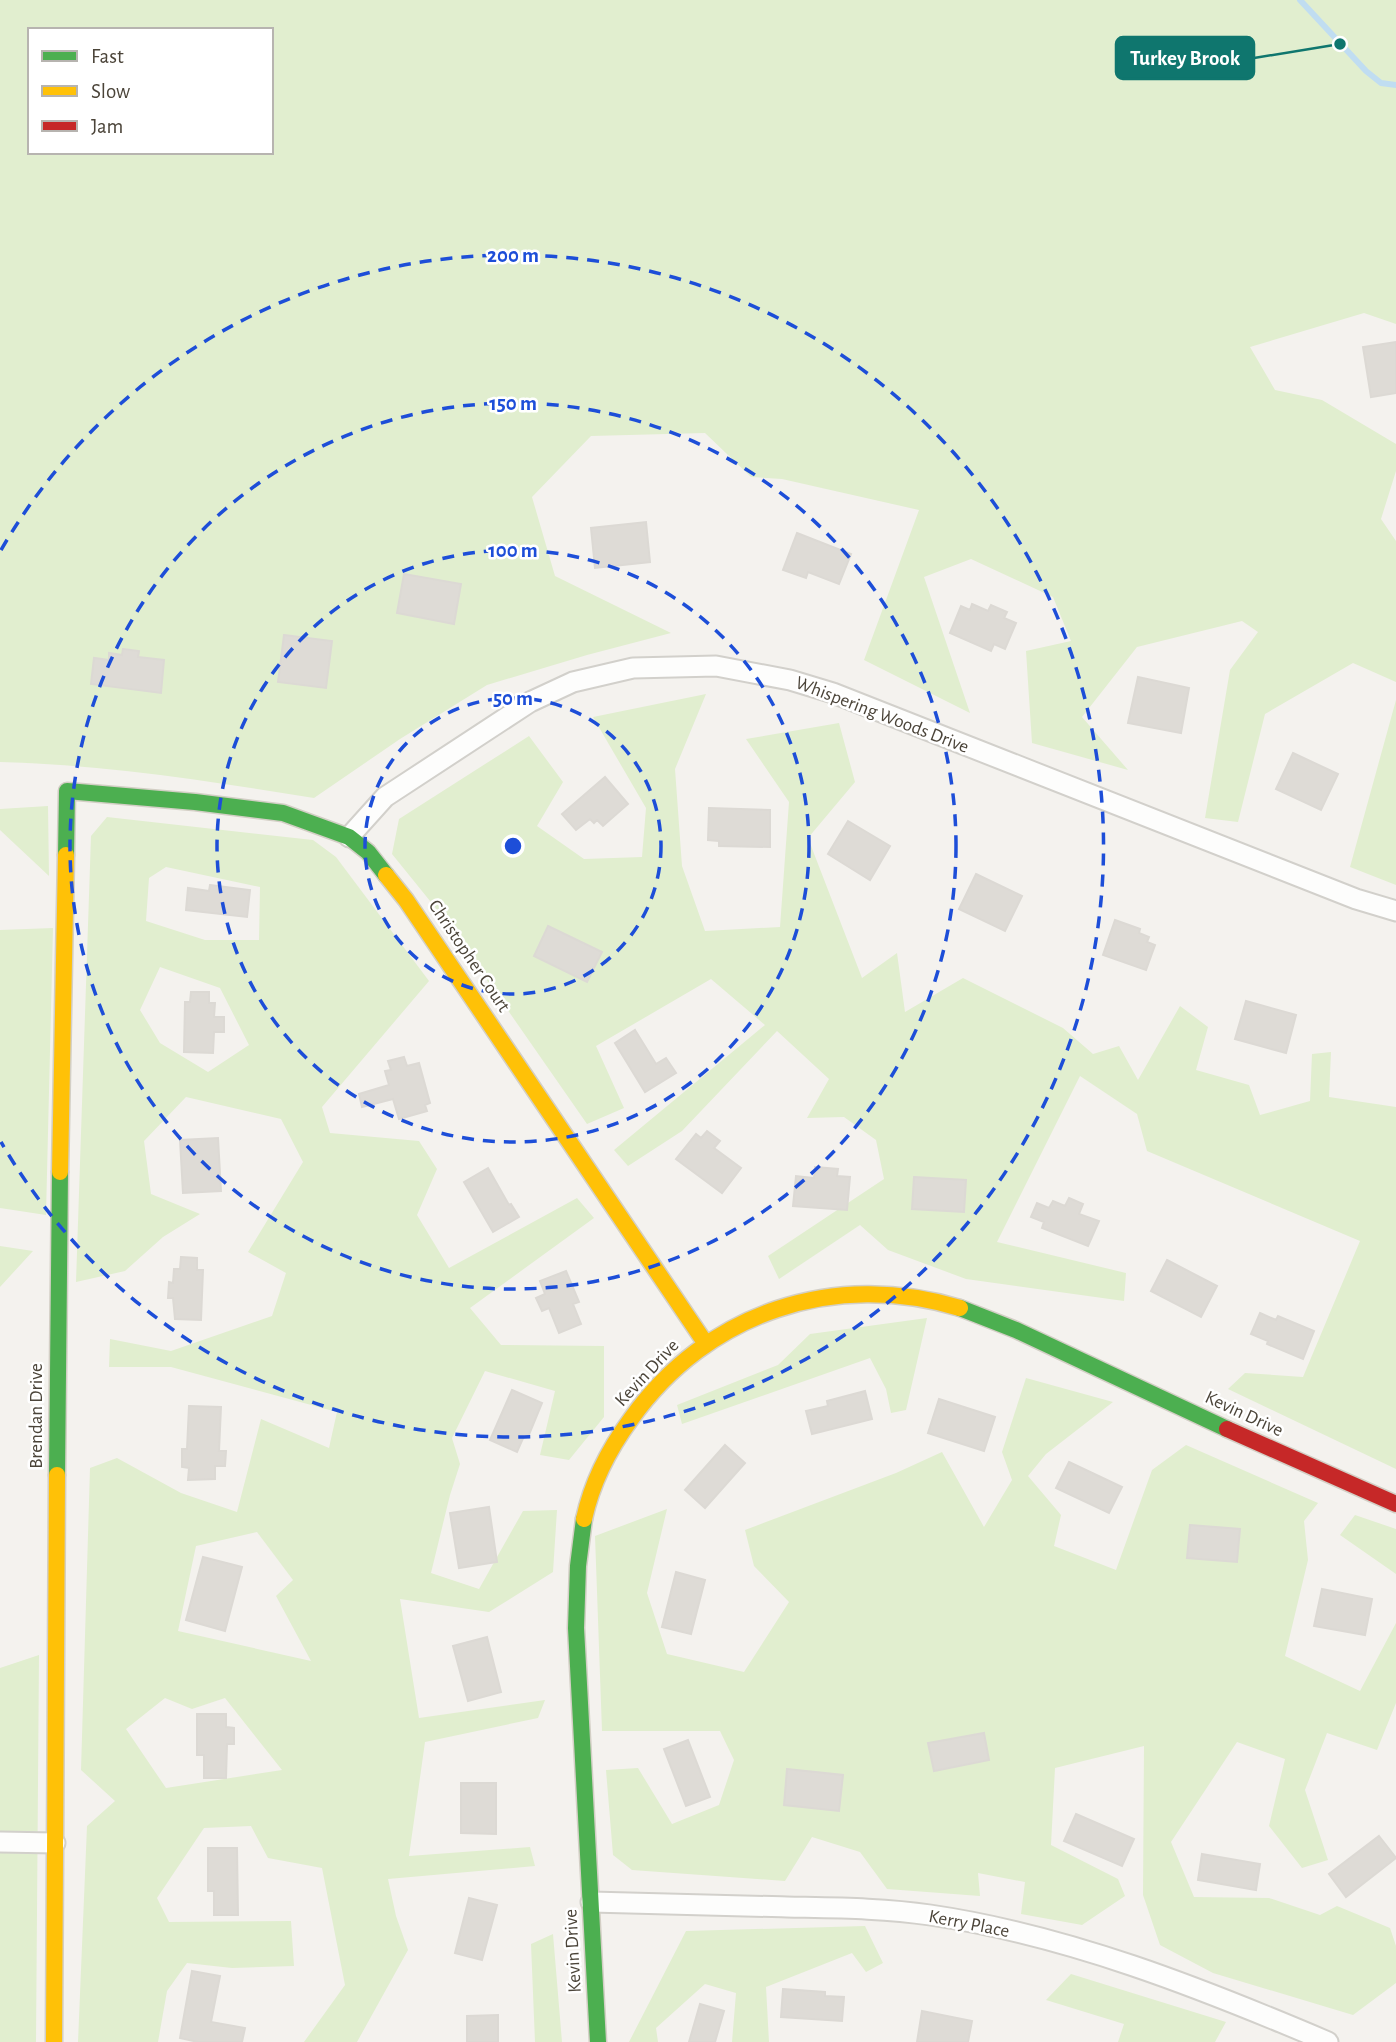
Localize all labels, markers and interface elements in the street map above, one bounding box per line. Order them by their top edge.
legend [28,28,273,154]
callout: Turkey Brook [1116,37,1254,79]
text: Fast [91,46,124,67]
text: Turkey Brook [1130,48,1241,69]
text: Slow [91,81,130,102]
text: Jam [91,116,123,137]
text: 200 m [487,245,539,266]
text: 150 m [489,393,537,414]
text: 100 m [488,540,538,561]
street label: Whispering Woods Drive [793,673,971,757]
text: 50 m [493,688,533,709]
centre of rings [501,834,525,858]
street label: Christopher Court [425,897,513,1015]
street label: Kevin Drive [611,1336,683,1410]
street label: Brendan Drive [27,1363,46,1469]
street label: Kevin Drive [1202,1388,1286,1440]
street label: Kerry Place [927,1907,1011,1941]
street label: Kevin Drive [561,1909,585,1993]

